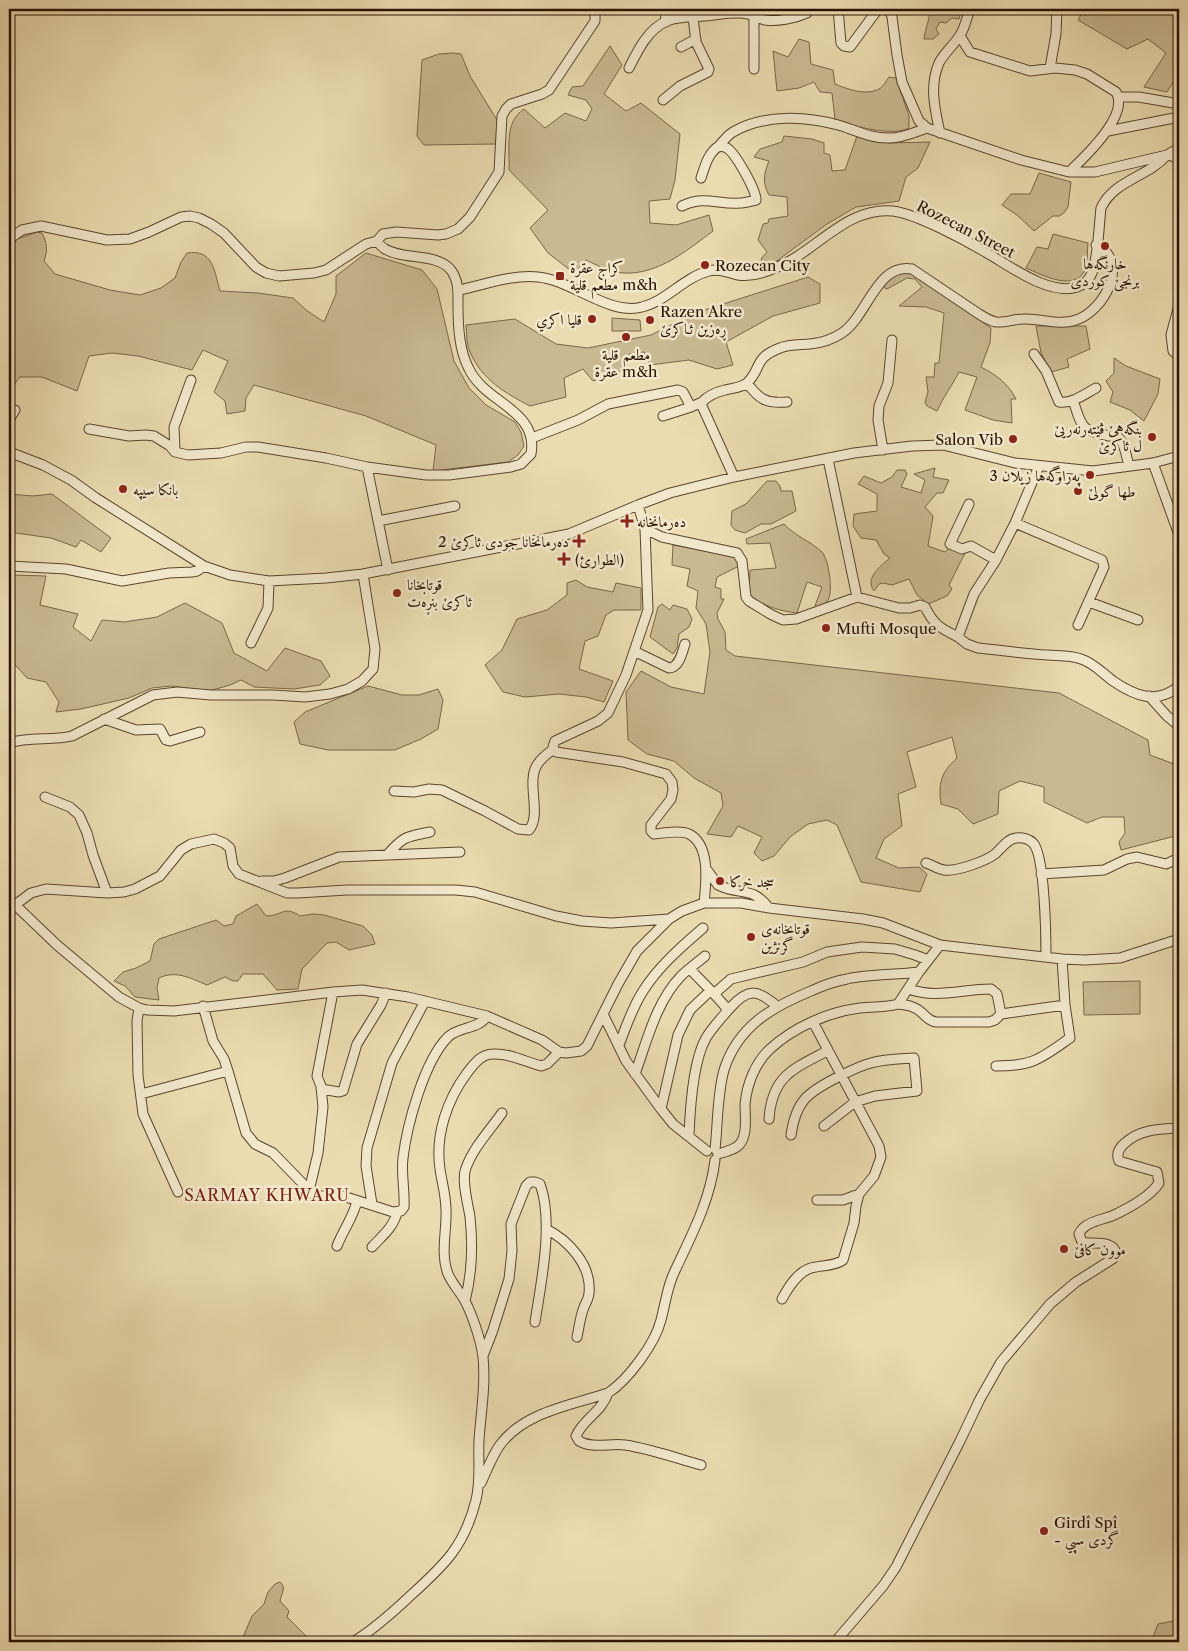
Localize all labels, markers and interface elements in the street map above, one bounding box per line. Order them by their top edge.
street label: Rozecan Street [914,196,1019,262]
marker: خارنگەها برنجێ کوردی [1099,240,1111,252]
place label: خارنگەها برنجێ کوردی [1071,254,1140,292]
place label: Rozecan City [715,256,811,275]
place label: كراج عقرة مطعم قلية m&h [570,258,658,299]
marker: Rozecan City [699,259,711,271]
marker: كراج عقرة مطعم قلية m&h [554,270,566,282]
place label: Razen Akre ڕەزین ئـاکرێ [660,302,742,341]
place label: قليا اكري [536,310,582,332]
marker: قليا اكري [586,313,598,325]
marker: Razen Akre ڕەزین ئـاکرێ [644,314,656,326]
marker: مطعم قلية عقرة m&h [620,331,632,343]
place label: مطعم قلية عقرة m&h [595,345,658,382]
place label: بنگەهێ ڤێتەرنەریێ ل ئاکرێ [1054,419,1142,455]
place label: Salon Vib [935,430,1003,449]
marker: بنگەهێ ڤێتەرنەریێ ل ئاکرێ [1146,431,1158,443]
marker: Salon Vib [1007,433,1019,445]
place label: پەراوگەها زیلان 3 [989,465,1081,487]
marker: پەراوگەها زیلان 3 [1084,469,1096,481]
place label: بانکا سیپە [133,480,179,500]
place label: طها گولێ [1088,482,1136,501]
marker: بانکا سیپە [117,483,129,495]
marker: طها گولێ [1072,485,1084,497]
place label: دەرمانخانە [637,512,686,531]
marker: دەرمانخانە [621,515,633,527]
place label: دەرمانخانا جودی ئاکرێ 2 [438,532,569,551]
marker: دەرمانخانا جودی ئاکرێ 2 [573,535,585,547]
place label: (الطوارئ) [575,550,624,569]
marker: (الطوارئ) [557,552,571,566]
place label: قوتابخانا ئاکرێ بنڕەت [407,575,472,615]
marker: قوتابخانا ئاکرێ بنڕەت [391,587,403,599]
place label: Mufti Mosque [836,619,936,638]
marker: Mufti Mosque [820,622,832,634]
place label: سجد خركا [730,872,774,891]
marker: سجد خركا [714,875,726,887]
place label: قوتابخانەی گرنژین [761,919,810,955]
marker: قوتابخانەی گرنژین [745,931,757,943]
district label: SARMAY KHWARU [184,1185,350,1205]
place label: موون کافێ [1074,1240,1126,1259]
marker: موون کافێ [1058,1243,1070,1255]
place label: Girdî Spî - گردی سپي [1054,1513,1119,1554]
marker: Girdî Spî - گردی سپي [1038,1525,1050,1537]

